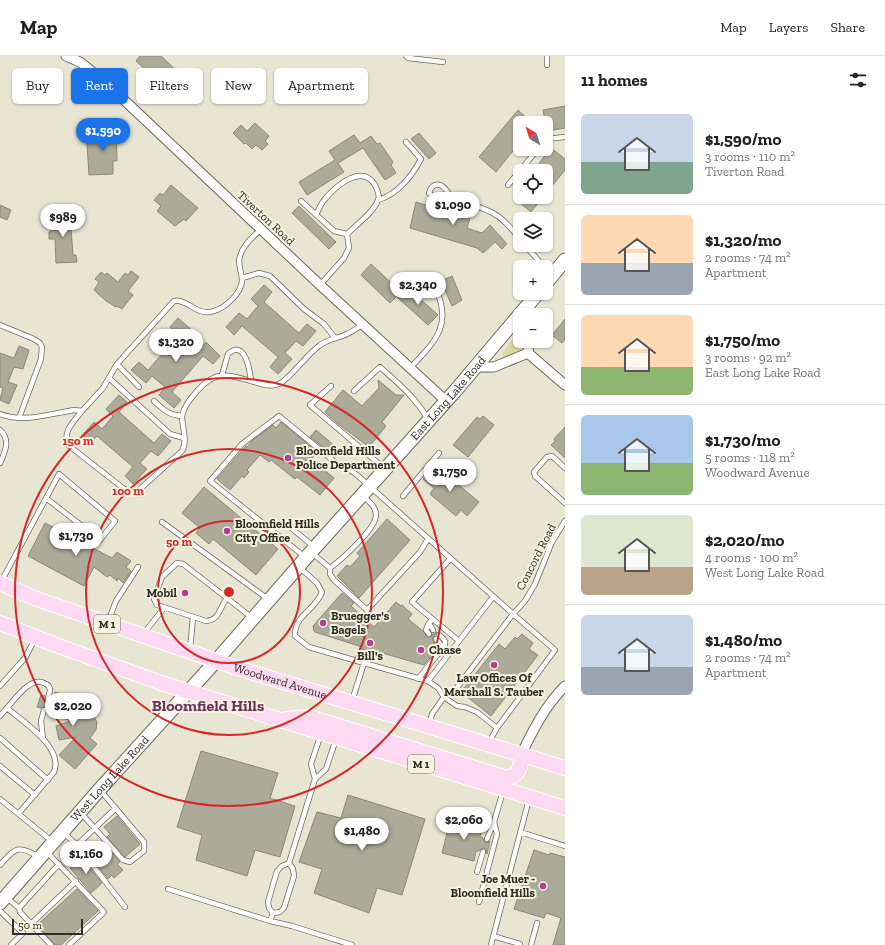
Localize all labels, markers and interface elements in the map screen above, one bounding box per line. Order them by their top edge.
text: Map [20,16,57,39]
text: Map [720,19,747,36]
text: Layers [769,19,808,36]
text: Share [830,19,865,36]
chip: Buy [12,68,63,104]
chip: Rent [71,68,128,104]
chip: Filters [136,68,203,104]
chip: New [211,68,266,104]
chip: Apartment [274,68,368,104]
icon: filters [847,69,869,91]
text: 11 homes [581,70,648,90]
north arrow [513,116,553,156]
map controls [513,116,553,348]
pin: $1,590 [70,118,136,152]
text: $1,590 [85,123,121,138]
text: $1,590/mo [705,129,781,149]
icon: home [613,130,661,178]
text: 3 rooms · 110 m² [705,149,795,164]
button: locate [513,164,553,204]
text: Tiverton Road [705,164,784,179]
street label: Tiverton Road [234,188,298,248]
pin: $1,090 [420,192,486,226]
text: $1,090 [435,197,471,212]
pin: $989 [39,204,87,238]
text: $989 [49,209,77,224]
button: layers [513,212,553,252]
text: $1,320/mo [705,230,782,250]
icon: home [613,231,661,279]
text: 2 rooms · 74 m² [705,250,791,265]
button: + [513,260,553,300]
text: Apartment [705,265,767,280]
pin: $2,340 [385,272,451,306]
text: $2,340 [399,277,437,292]
button: − [513,308,553,348]
pin: $1,320 [143,329,209,363]
text: $1,750/mo [705,330,780,350]
icon: home [613,331,661,379]
text: $1,320 [158,334,194,349]
text: 3 rooms · 92 m² [705,350,791,365]
street label: East Long Lake Road [408,353,489,443]
text: East Long Lake Road [705,365,821,380]
text: $1,730/mo [705,430,780,450]
icon: home [613,431,661,479]
text: 150 m [63,434,94,448]
place label: Bloomfield Hills Police Department [296,444,396,472]
text: 5 rooms · 118 m² [705,450,795,465]
marker: Bloomfield Hills Police Department [283,453,293,463]
pin: $1,750 [417,459,483,493]
text: $1,750 [433,464,467,479]
text: Woodward Avenue [705,465,810,480]
text: 100 m [112,484,144,498]
place label: Bloomfield Hills City Office [235,517,320,545]
street label: Concord Road [513,521,559,593]
pin: $1,730 [43,523,109,557]
marker: Bloomfield Hills City Office [222,526,232,536]
text: $1,730 [58,528,94,543]
text: $2,020/mo [705,530,785,550]
icon: home [613,531,661,579]
text: 50 m [166,535,192,549]
text: 4 rooms · 100 m² [705,550,798,565]
text: West Long Lake Road [705,565,824,580]
centre of rings [222,585,236,599]
place label: Mobil [147,586,178,600]
marker: Mobil [180,588,190,598]
place label: Bruegger's Bagels [331,609,390,637]
road number: M 1 [94,615,120,633]
marker: Bruegger's Bagels [318,618,328,628]
text: $1,480/mo [705,630,782,650]
icon: home [613,631,661,679]
marker: Bill's [365,638,375,648]
place label: Chase [429,643,461,657]
marker: Chase [416,645,426,655]
place label: Bill's [357,649,383,663]
text: 2 rooms · 74 m² [705,650,791,665]
street label: Woodward Avenue [232,660,329,702]
marker: Law Offices Of Marshall S. Tauber [489,660,499,670]
text: Apartment [705,665,767,680]
place label: Law Offices Of Marshall S. Tauber [444,671,545,699]
pin: $2,020 [40,693,106,727]
district label: Bloomfield Hills [152,696,264,715]
text: $2,020 [54,698,92,713]
street label: West Long Lake Road [68,733,152,824]
road number: M 1 [408,755,434,773]
pin: $2,060 [431,807,497,841]
text: $2,060 [445,812,483,827]
pin: $1,480 [329,818,395,852]
text: $1,480 [344,823,380,838]
pin: $1,160 [53,841,119,875]
text: $1,160 [69,846,103,861]
place label: Joe Muer - Bloomfield Hills [451,872,535,900]
marker: Joe Muer - Bloomfield Hills [538,881,548,891]
scale bar [12,917,83,936]
text: 50 m [18,919,42,932]

